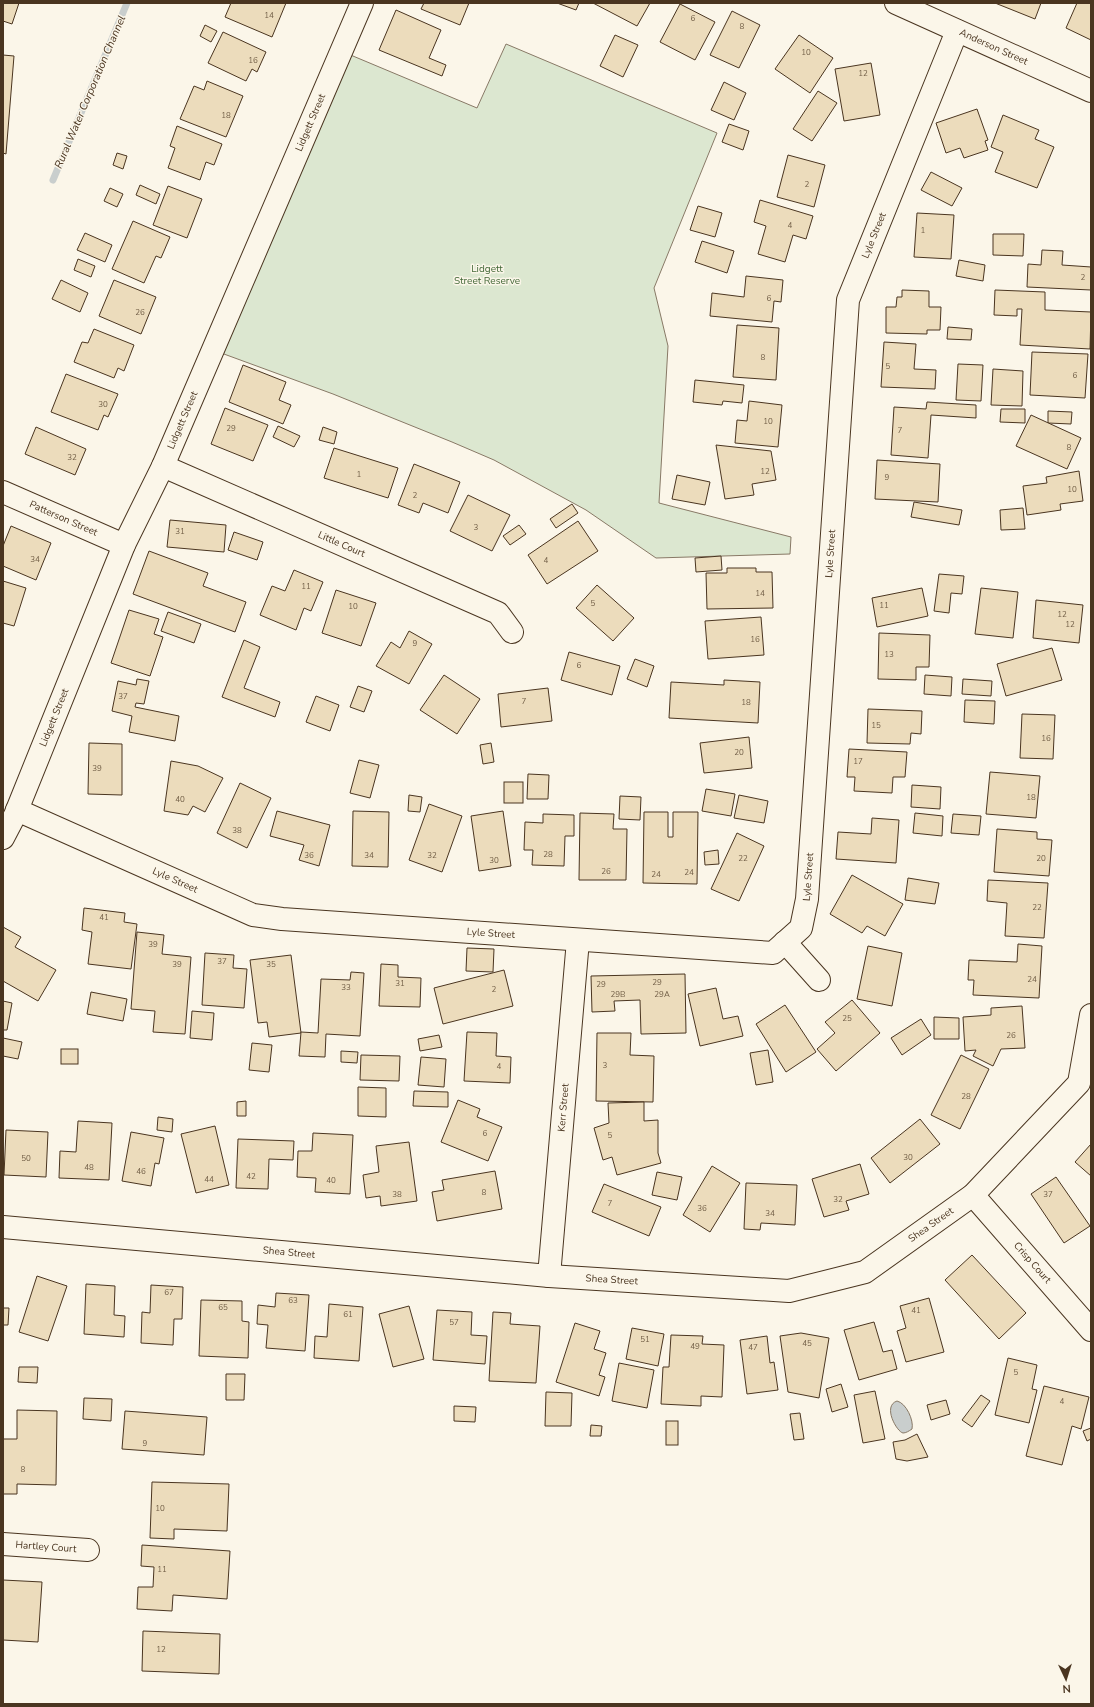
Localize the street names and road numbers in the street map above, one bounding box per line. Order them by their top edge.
street label: Anderson Street [957,25,1030,69]
street label: Lidgett Street [292,91,329,154]
street label: Lyle Street [859,210,890,260]
street label: Lidgett Street [164,389,201,451]
street label: Patterson Street [27,497,100,540]
street label: Little Court [316,528,368,561]
street label: Lyle Street [822,529,839,578]
street label: Lidgett Street [36,686,73,749]
street label: Lyle Street [800,852,817,902]
street label: Lyle Street [150,864,200,897]
street label: Lyle Street [466,925,516,942]
street label: Kerr Street [554,1082,573,1132]
street label: Shea Street [906,1204,957,1246]
street label: Crisp Court [1010,1239,1055,1287]
street label: Shea Street [262,1243,316,1262]
street label: Shea Street [585,1271,639,1289]
street label: Hartley Court [15,1538,77,1556]

